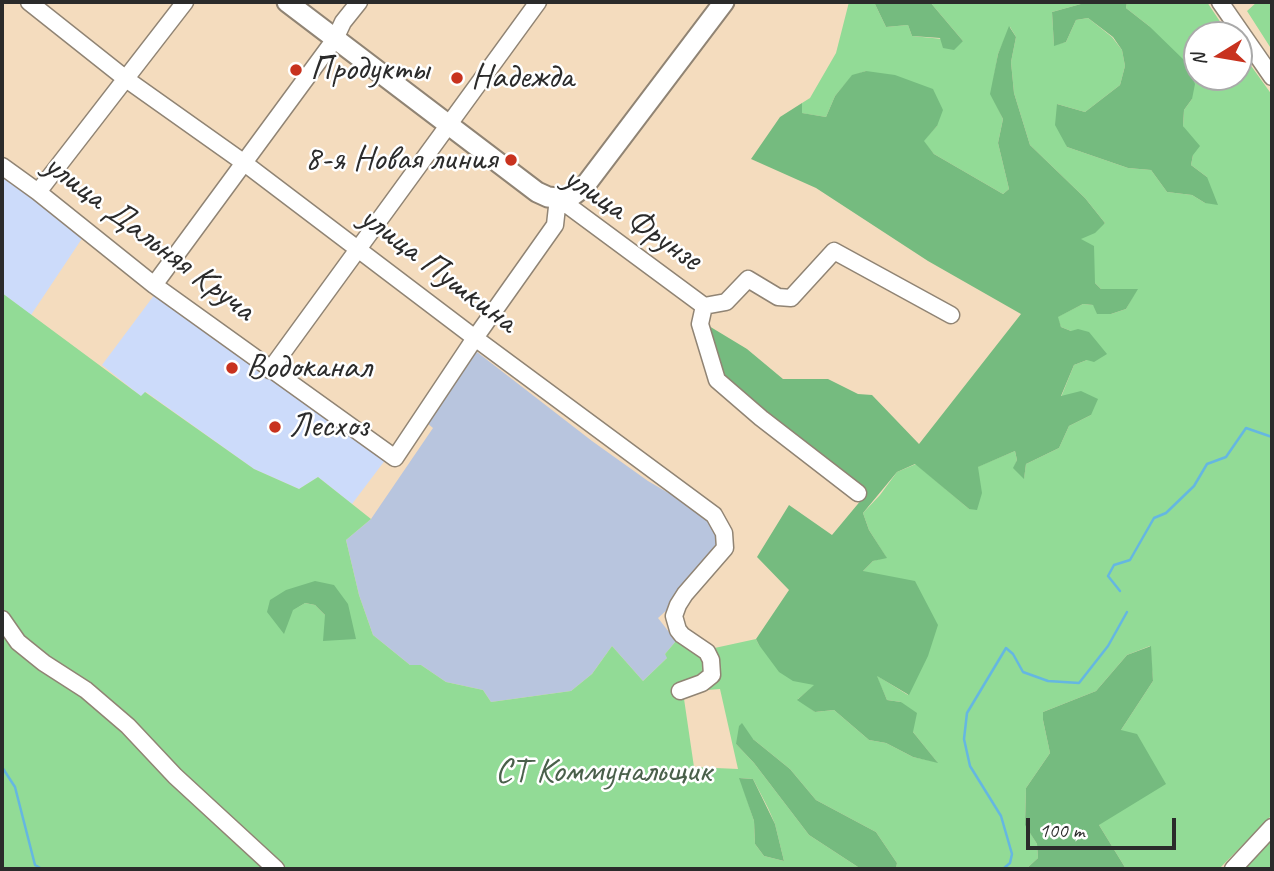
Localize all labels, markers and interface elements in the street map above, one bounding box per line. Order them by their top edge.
north arrow [1183,21,1253,91]
place label: Продукты [310,49,429,91]
text: N [1186,52,1212,68]
place label: Надежда [471,57,573,99]
marker: Продукты [288,62,304,78]
marker: Надежда [449,70,465,86]
place label: 8-я Новая линия [305,139,497,181]
street label: улица Дальняя Круча [35,145,263,331]
marker: 8-я Новая линия [503,152,519,168]
street label: улица Фрунзе [555,157,709,281]
street label: улица Пушкина [351,197,525,343]
place label: Водоканал [246,347,371,389]
marker: Водоканал [224,360,240,376]
place label: Лесхоз [289,406,367,448]
marker: Лесхоз [267,419,283,435]
park label: СТ Коммунальщик [495,751,711,793]
scale bar [1029,804,1180,848]
text: 100 m [1039,817,1084,843]

